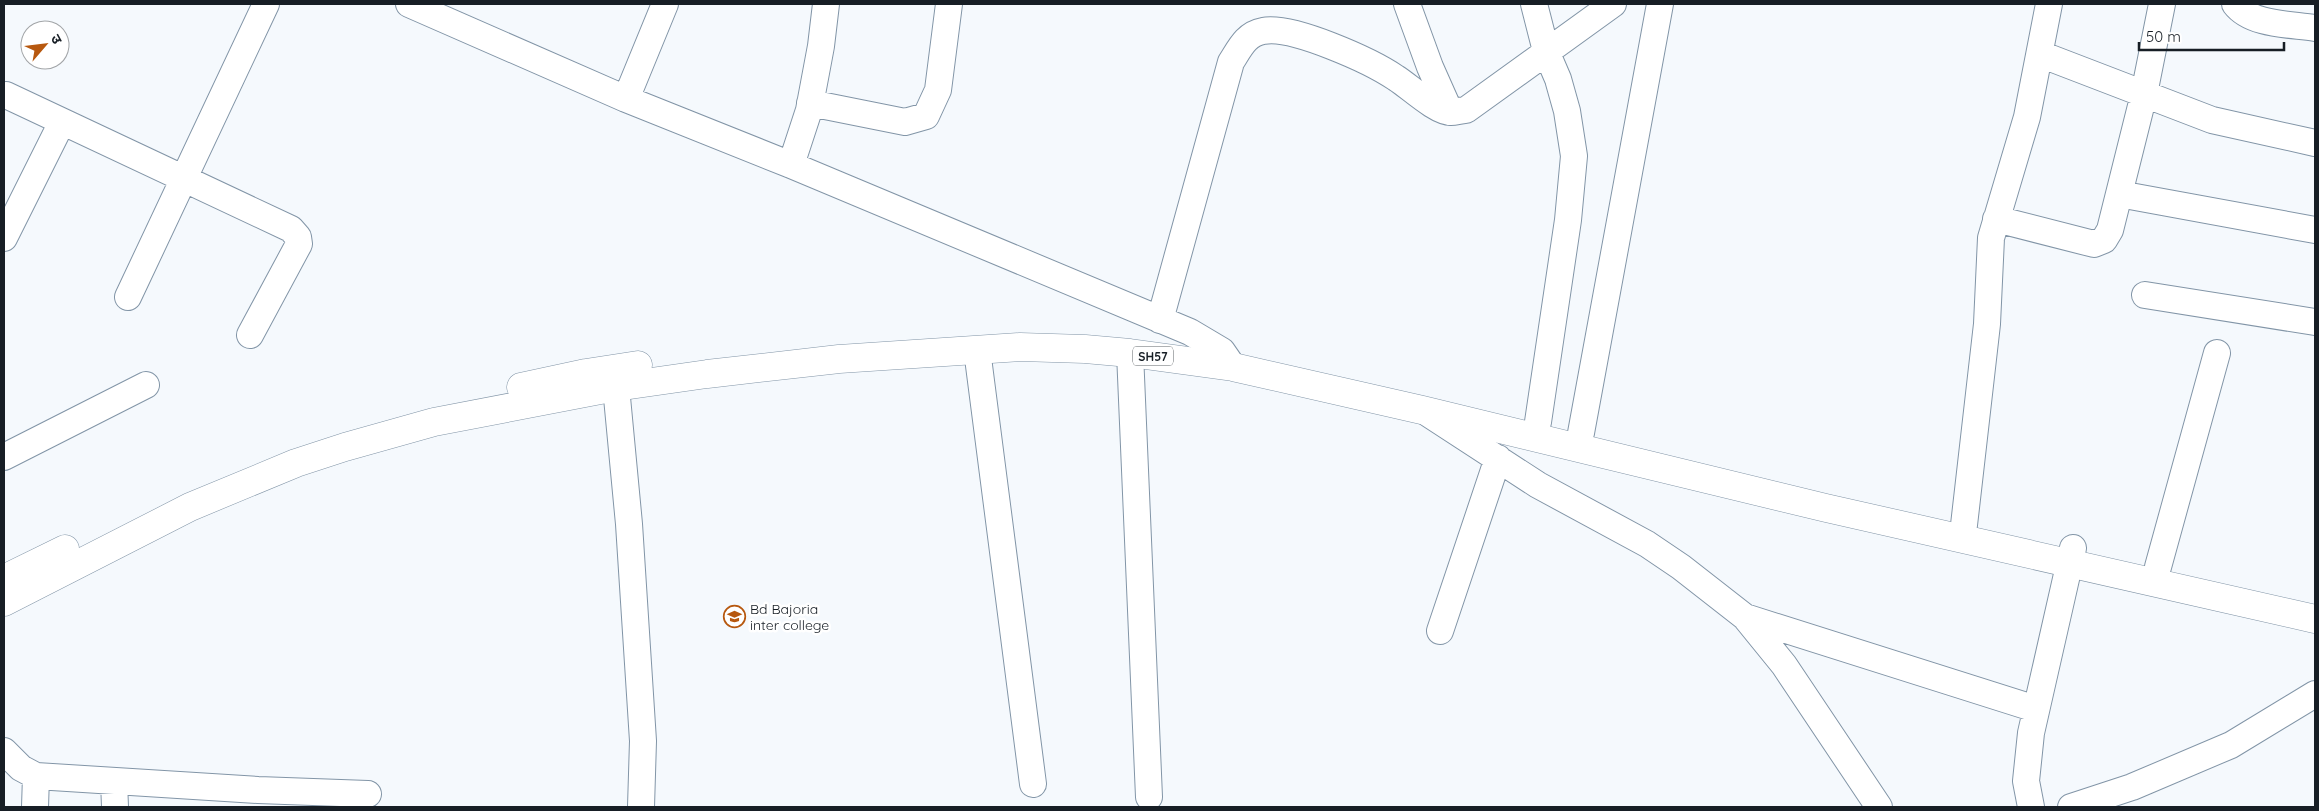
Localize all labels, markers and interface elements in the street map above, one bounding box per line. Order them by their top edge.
north arrow [20,20,70,70]
scale bar [2139,20,2284,52]
text: 50 m [2146,27,2181,46]
text: उ [47,31,67,47]
road number: SH57 [1133,346,1173,366]
place label: Bd Bajoria inter college [750,600,829,634]
school or university icon: Bd Bajoria inter college [722,605,746,629]

